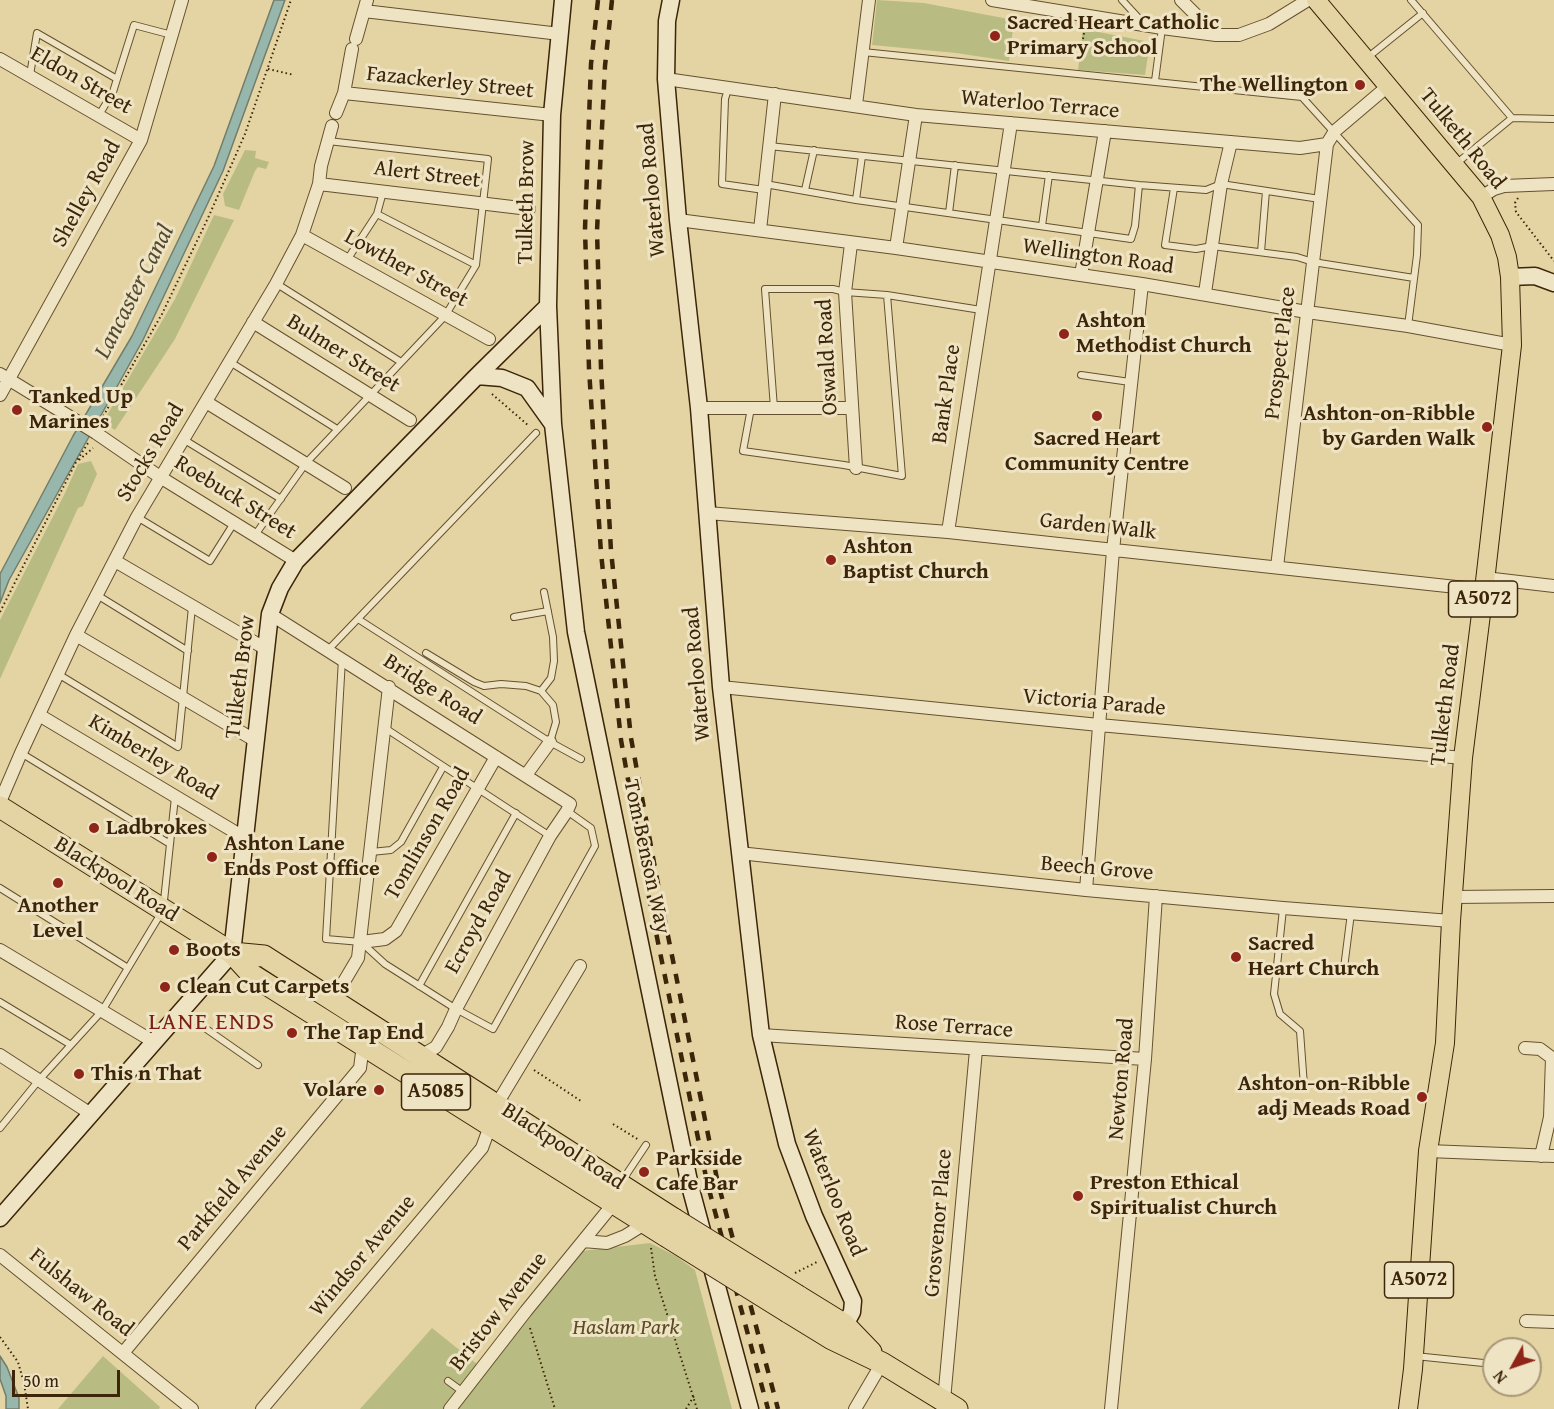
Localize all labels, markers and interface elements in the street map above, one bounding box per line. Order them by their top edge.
place label: Sacred Heart Catholic Primary School [1007,10,1219,62]
marker: Sacred Heart Catholic Primary School [988,29,1002,43]
street label: Eldon Street [25,41,137,121]
street label: Fazackerley Street [365,61,535,105]
place label: The Wellington [1200,72,1348,98]
marker: The Wellington [1353,78,1367,92]
street label: Tulketh Road [1413,83,1511,195]
street label: Waterloo Terrace [960,85,1120,125]
street label: Waterloo Road [634,122,672,258]
street label: Shelley Road [47,136,127,252]
street label: Tulketh Brow [513,140,541,264]
street label: Alert Street [372,155,482,195]
water label: Lancaster Canal [89,220,181,364]
street label: Lowther Street [340,224,472,314]
street label: Wellington Road [1021,233,1175,281]
street label: Prospect Place [1260,285,1302,421]
street label: Oswald Road [812,298,844,416]
place label: Ashton Methodist Church [1076,308,1251,360]
street label: Bulmer Street [282,309,404,399]
marker: Ashton Methodist Church [1057,327,1071,341]
street label: Bank Place [927,343,967,445]
place label: Tanked Up Marines [29,384,133,436]
street label: Stocks Road [111,399,191,507]
place label: Ashton-on-Ribble by Garden Walk [1303,401,1475,452]
marker: Tanked Up Marines [10,403,24,417]
marker: Sacred Heart Community Centre [1090,409,1104,423]
marker: Ashton-on-Ribble by Garden Walk [1480,420,1494,434]
place label: Sacred Heart Community Centre [1005,426,1189,478]
street label: Roebuck Street [169,450,301,546]
street label: Garden Walk [1038,508,1158,546]
place label: Ashton Baptist Church [843,534,989,586]
marker: Ashton Baptist Church [824,553,838,567]
road number: A5072 [1448,581,1518,617]
street label: Waterloo Road [679,606,717,742]
street label: Tulketh Brow [220,614,262,740]
street label: Tulketh Road [1425,643,1467,767]
street label: Bridge Road [378,649,486,731]
street label: Victoria Parade [1021,684,1167,722]
street label: Kimberley Road [84,709,222,807]
street label: Tomlinson Road [379,763,477,905]
street label: Tom Benson Way [617,777,675,937]
place label: Ladbrokes [106,815,207,841]
marker: Ladbrokes [87,821,101,835]
street label: Blackpool Road [49,831,183,929]
place label: Ashton Lane Ends Post Office [224,831,380,882]
marker: Ashton Lane Ends Post Office [205,850,219,864]
street label: Beech Grove [1040,851,1154,887]
street label: Ecroyd Road [440,866,518,978]
marker: Another Level [51,876,65,890]
place label: Another Level [17,893,99,944]
place label: Sacred Heart Church [1248,931,1379,982]
place label: Boots [186,937,241,963]
marker: Boots [167,943,181,957]
marker: Sacred Heart Church [1229,950,1243,964]
place label: Clean Cut Carpets [177,974,349,1000]
marker: Clean Cut Carpets [158,980,172,994]
district label: LANE ENDS [149,1009,275,1037]
street label: Rose Terrace [894,1010,1014,1044]
street label: Newton Road [1104,1017,1140,1141]
place label: The Tap End [304,1020,424,1046]
marker: The Tap End [285,1026,299,1040]
place label: This n That [91,1061,202,1087]
marker: This n That [72,1067,86,1081]
place label: Ashton-on-Ribble adj Meads Road [1238,1071,1410,1122]
road number: A5085 [402,1074,470,1110]
place label: Volare [303,1077,367,1103]
marker: Volare [372,1083,386,1097]
marker: Ashton-on-Ribble adj Meads Road [1415,1090,1429,1104]
street label: Blackpool Road [497,1098,629,1196]
street label: Parkfield Avenue [173,1120,293,1256]
street label: Waterloo Road [795,1126,871,1260]
place label: Parkside Cafe Bar [656,1146,742,1198]
street label: Grosvenor Place [919,1148,959,1298]
marker: Parkside Cafe Bar [637,1165,651,1179]
place label: Preston Ethical Spiritualist Church [1090,1170,1277,1222]
marker: Preston Ethical Spiritualist Church [1071,1189,1085,1203]
street label: Windsor Avenue [305,1190,421,1322]
street label: Fulshaw Road [24,1243,138,1343]
street label: Bristow Avenue [445,1247,553,1377]
road number: A5072 [1384,1262,1454,1298]
park label: Haslam Park [573,1315,679,1341]
north arrow [1482,1337,1542,1397]
scale bar [15,1358,123,1396]
text: N [1487,1365,1512,1389]
text: 50 m [23,1367,59,1394]

